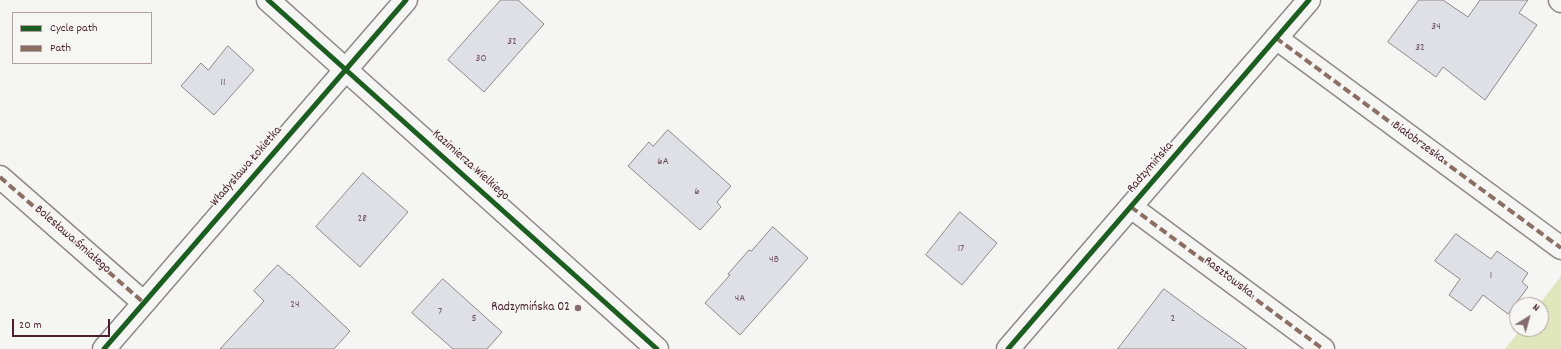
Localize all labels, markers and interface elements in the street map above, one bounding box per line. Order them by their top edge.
legend [12,12,152,64]
text: Cycle path [50,20,98,37]
house number: 34 [1431,20,1441,34]
house number: 32 [507,35,517,49]
text: Path [50,40,71,57]
house number: 32 [1415,41,1425,55]
house number: 30 [476,52,486,66]
house number: 11 [221,76,225,90]
street label: Białobrzeska [1388,119,1448,167]
street label: Władysława Łokietka [208,124,286,210]
street label: Kazimierza Wielkiego [428,127,512,205]
street label: Radzymińska [1124,139,1178,197]
house number: 6A [657,155,669,169]
house number: 6 [694,185,700,199]
street label: Bolesława Śmiałego [31,203,113,277]
house number: 28 [357,212,367,226]
house number: 17 [958,242,964,256]
house number: 4B [769,253,779,267]
street label: Rasztowska [1200,254,1256,302]
house number: 1 [1490,269,1492,283]
house number: 4A [735,292,745,306]
north arrow [1509,297,1549,337]
house number: 24 [290,298,300,312]
place label: Radzymińska 02 [491,300,570,316]
text: N [1529,300,1543,316]
marker: Radzymińska 02 [573,303,583,313]
house number: 7 [438,305,442,319]
scale bar [14,311,112,337]
house number: 5 [471,312,477,326]
house number: 2 [1171,312,1175,326]
text: 20 m [19,317,42,334]

